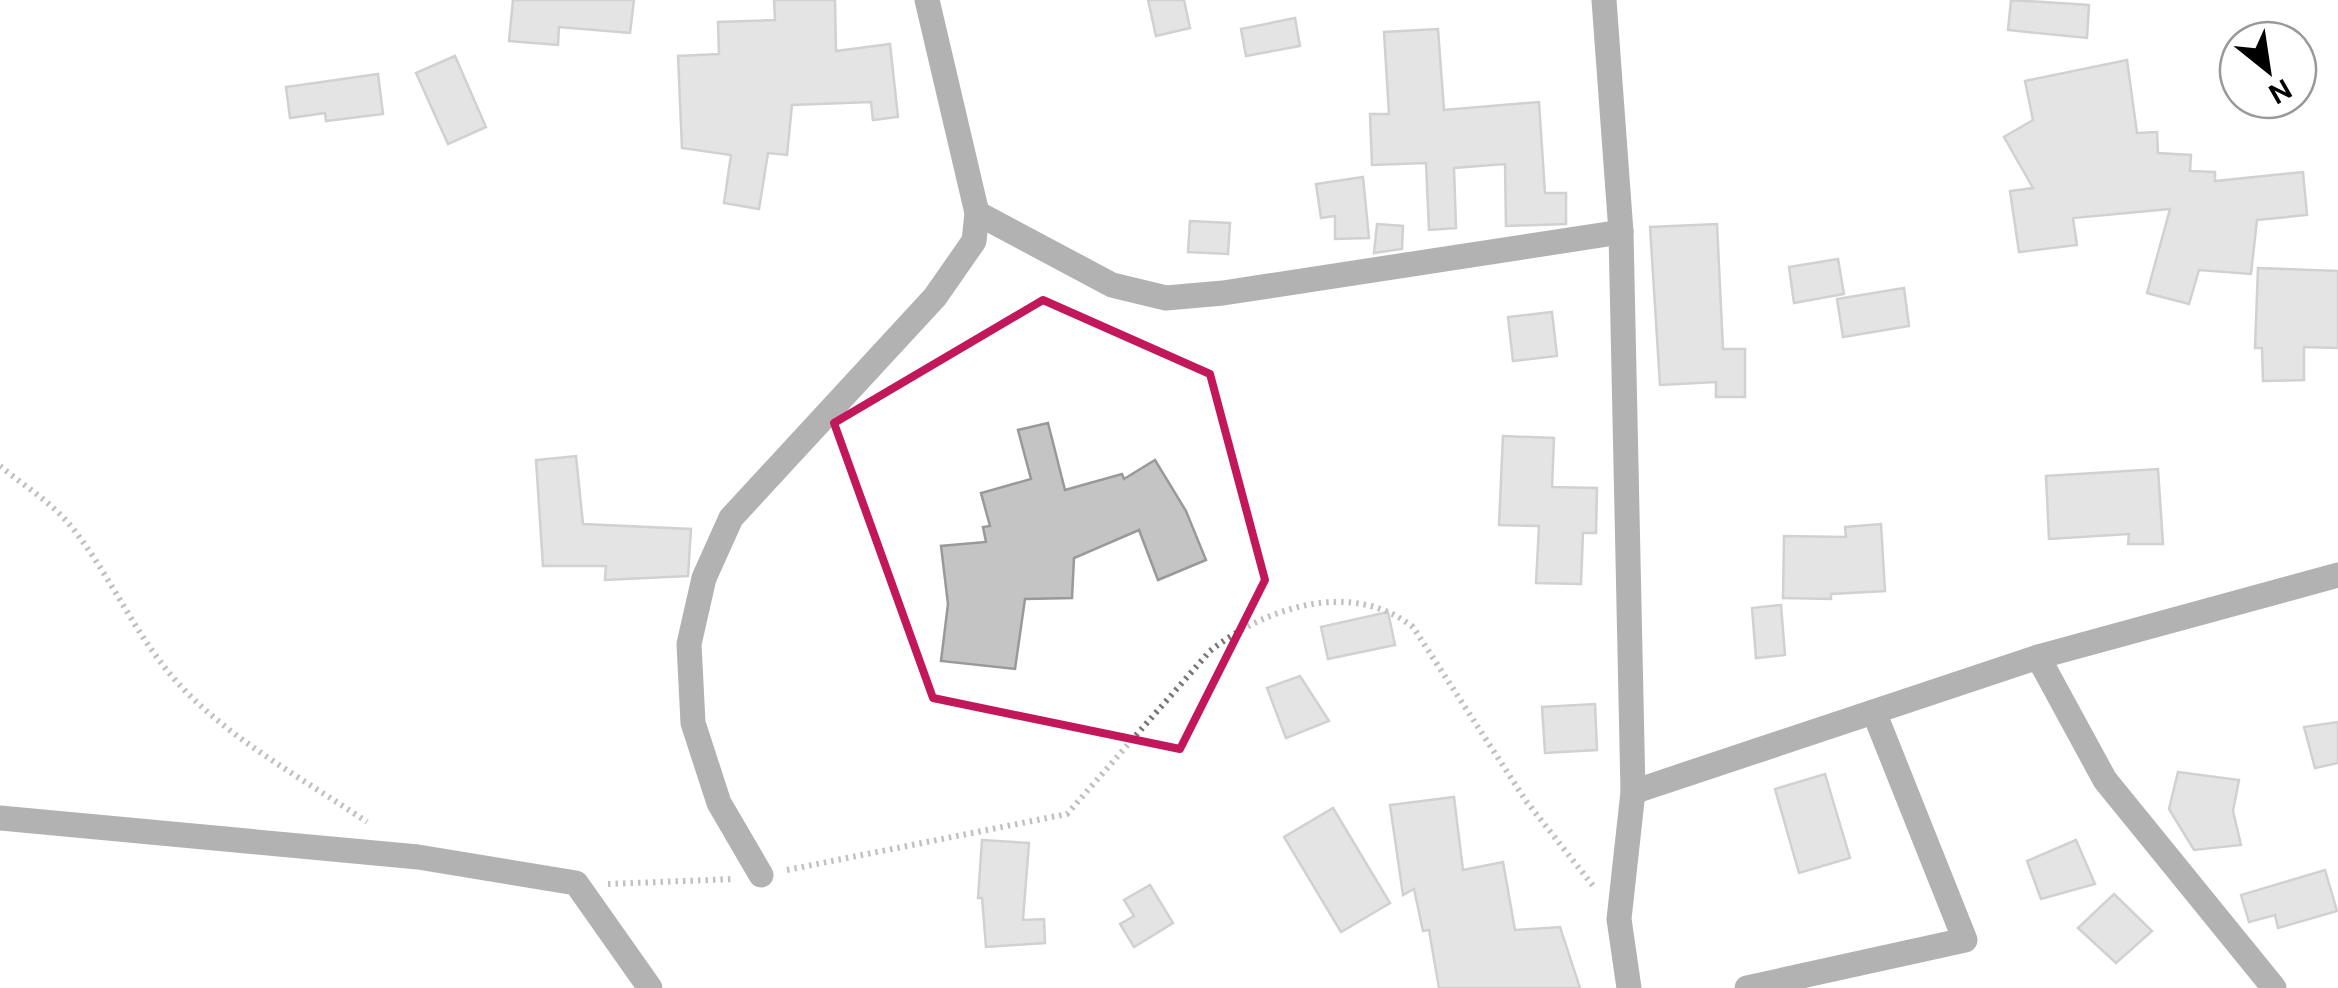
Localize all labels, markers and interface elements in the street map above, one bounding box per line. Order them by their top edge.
north arrow [2218,20,2318,120]
text: N [2262,70,2298,112]

